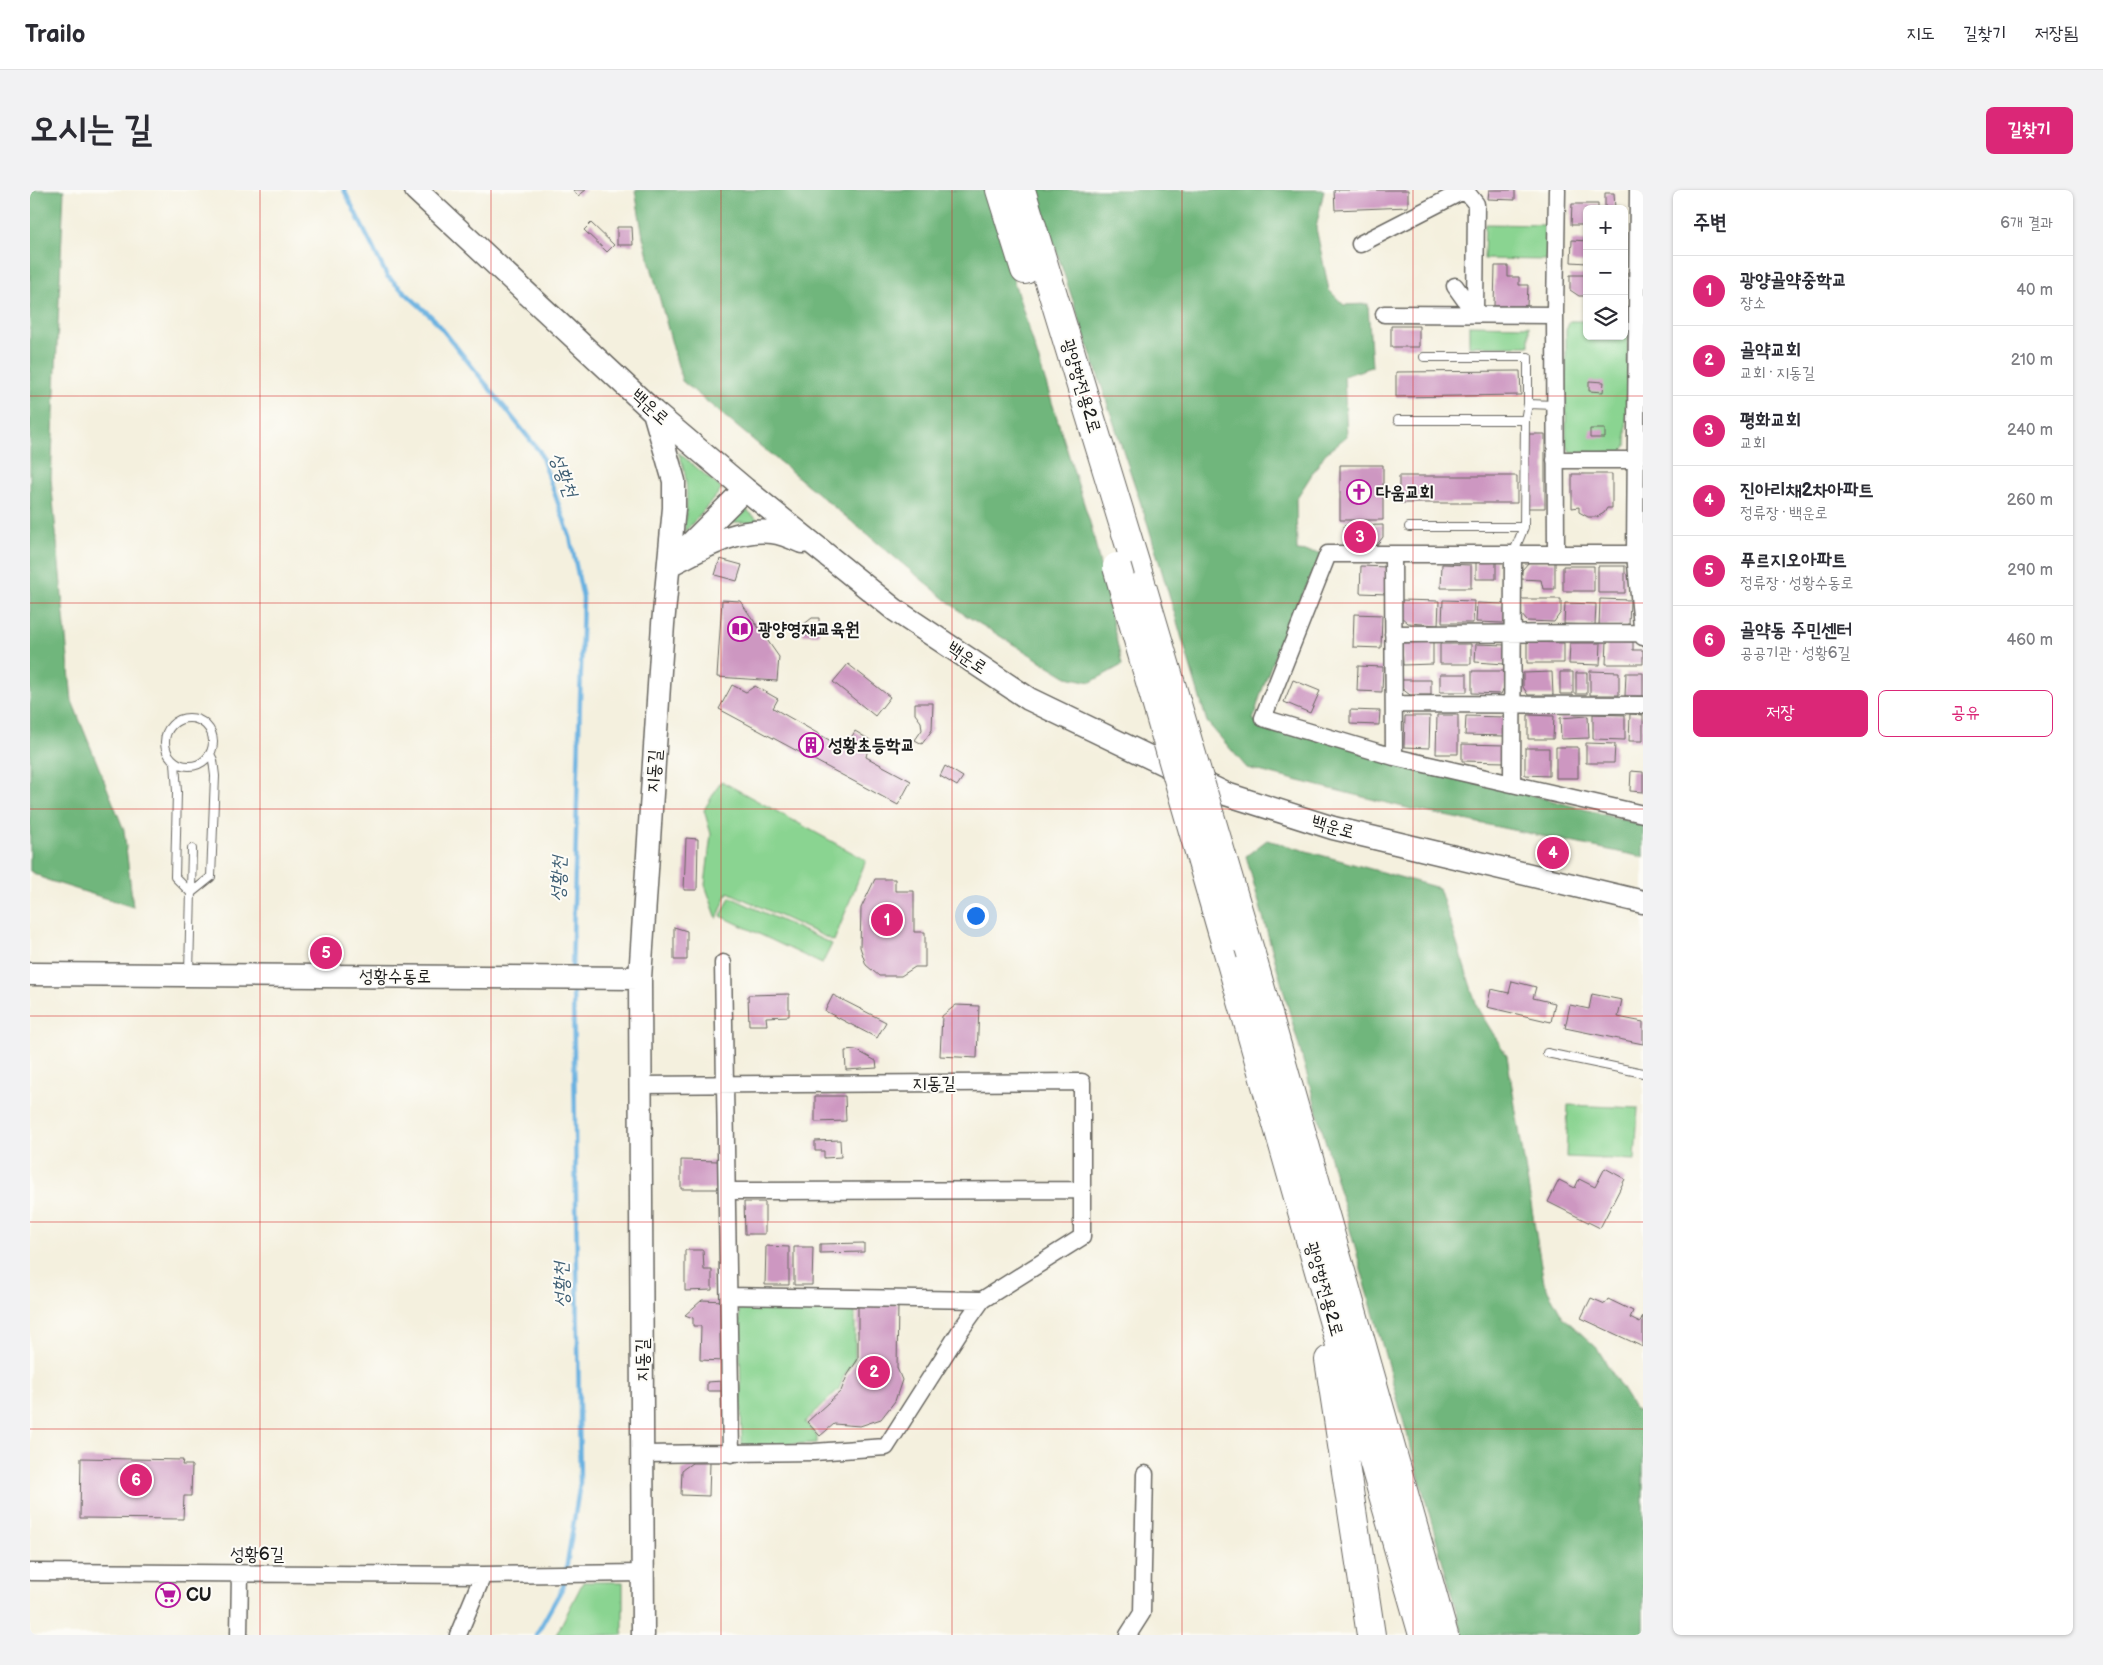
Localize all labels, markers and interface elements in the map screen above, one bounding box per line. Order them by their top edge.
text: Trailo [25,20,85,49]
text: 지도 [1906,23,1935,44]
text: 길찾기 [1963,23,2007,44]
text: 저장됨 [2035,23,2078,44]
button: 길찾기 [1986,107,2073,154]
text: 오시는 길 [30,108,152,151]
map controls [1583,205,1628,340]
button: + [1583,205,1628,250]
text: 주변 [1693,210,1727,235]
text: 6개 결과 [2000,214,2053,233]
button: − [1583,250,1628,295]
text: 광양골약중학교 [1740,269,1847,292]
text: 1 [1706,281,1712,300]
text: 40 m [2016,281,2053,300]
text: 장소 [1740,294,1766,313]
button: layers [1583,295,1628,340]
street label: 광양항전용2로 [1057,336,1105,436]
text: 골약교회 [1740,339,1801,362]
text: 2 [1704,351,1714,370]
text: 210 m [2011,351,2053,370]
text: 교회 · 지동길 [1740,364,1815,383]
street label: 백운로 [627,385,673,429]
text: 평화교회 [1740,409,1801,432]
text: 3 [1704,421,1714,440]
text: 240 m [2007,421,2053,440]
text: 교회 [1740,434,1766,453]
water label: 성황천 [544,449,583,502]
church icon: 다움교회 [1346,479,1372,505]
text: 진아리채2차아파트 [1740,479,1874,502]
place label: 다움교회 [1376,482,1434,503]
text: 4 [1704,491,1714,510]
text: 260 m [2007,491,2053,510]
text: 정류장 · 백운로 [1740,504,1828,523]
pin: 3 [1344,518,1376,556]
text: 푸르지오아파트 [1740,549,1847,572]
text: 5 [1704,561,1714,580]
text: 290 m [2007,561,2053,580]
text: 정류장 · 성황수동로 [1740,574,1853,593]
library icon: 광양영재교육원 [727,616,753,642]
place label: 광양영재교육원 [758,619,859,640]
text: 골약동 주민센터 [1740,619,1852,642]
text: 6 [1704,631,1714,650]
text: 460 m [2007,631,2053,650]
street label: 백운로 [943,637,991,679]
text: 공공기관 · 성황6길 [1740,644,1850,663]
button: 저장 [1693,690,1868,737]
button: 공유 [1878,690,2053,737]
building icon: 성황초등학교 [798,732,824,758]
place label: 성황초등학교 [828,735,915,756]
street label: 지동길 [642,748,666,793]
street label: 백운로 [1309,811,1357,843]
pin: 4 [1537,834,1569,872]
water label: 성황천 [547,854,571,902]
pin: 1 [871,901,903,939]
your location [963,903,989,929]
pin: 5 [310,934,342,972]
street label: 성황수동로 [359,966,431,987]
street label: 지동길 [912,1073,956,1094]
street label: 광양항전용2로 [1300,1239,1348,1339]
water label: 성황천 [550,1260,574,1308]
street label: 지동길 [632,1338,653,1382]
pin: 2 [858,1353,890,1391]
pin: 6 [120,1461,152,1499]
street label: 성황6길 [230,1544,285,1565]
supermarket icon: CU [155,1582,181,1608]
place label: CU [186,1585,212,1606]

